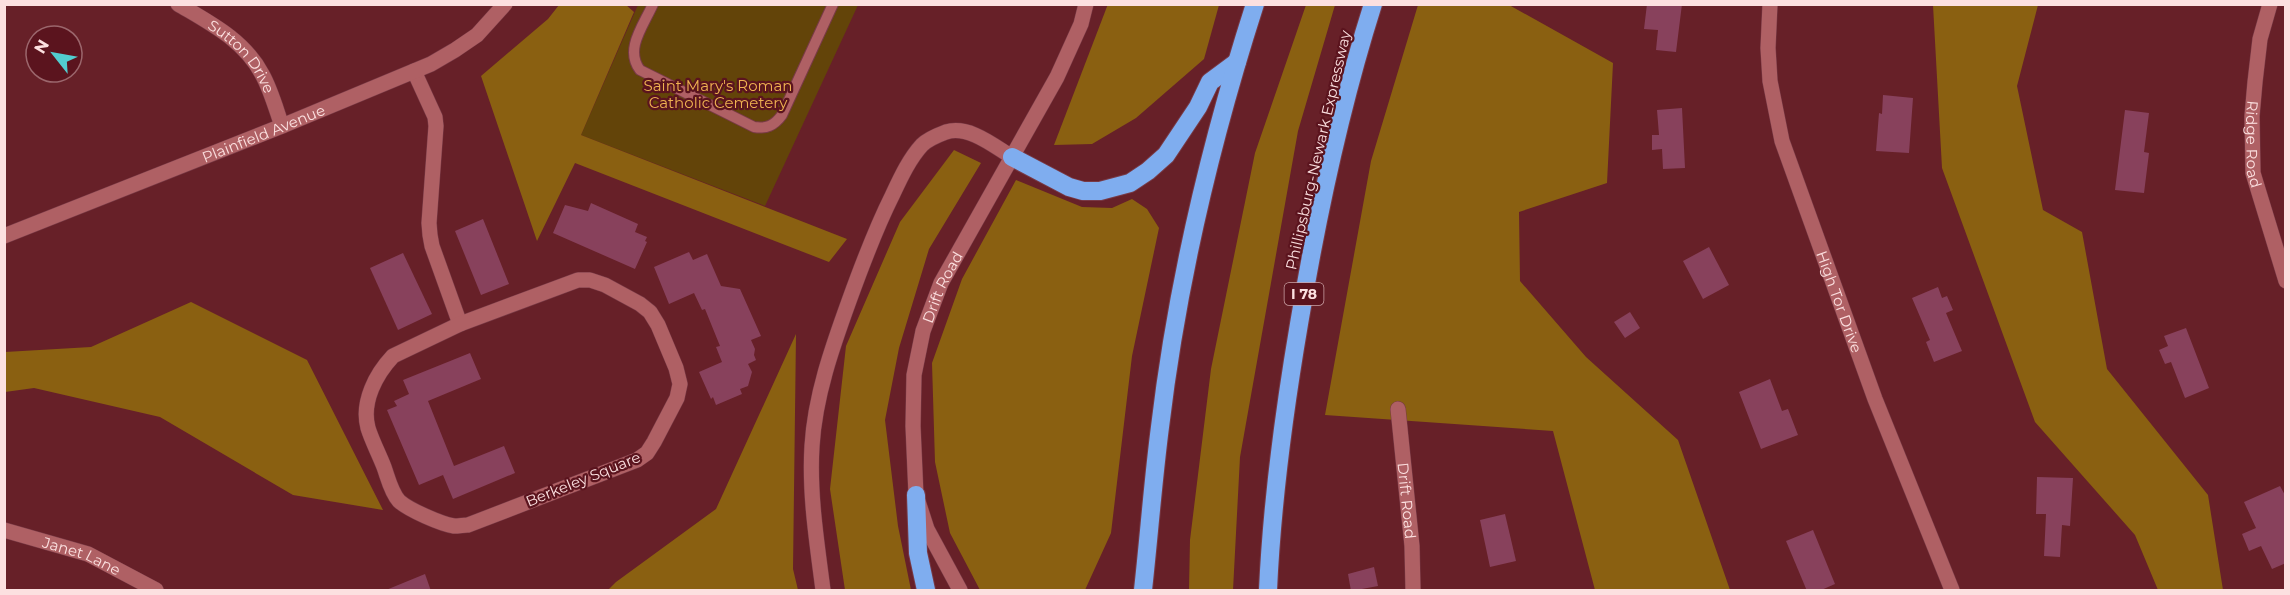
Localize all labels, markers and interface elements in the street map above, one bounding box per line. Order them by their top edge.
street label: Sutton Drive [205,15,279,96]
north arrow [24,24,84,84]
street label: Phillipsburg-Newark Expressway [1281,28,1355,272]
text: N [30,36,53,57]
park label: Saint Mary's Roman Catholic Cemetery [644,76,792,112]
street label: Plainfield Avenue [199,100,328,166]
street label: Ridge Road [2242,100,2266,190]
street label: Drift Road [917,248,966,325]
street label: High Tor Drive [1813,248,1867,355]
road number: I 78 [1284,283,1324,305]
street label: Berkeley Square [523,447,643,511]
street label: Drift Road [1394,461,1421,540]
street label: Janet Lane [40,532,124,579]

